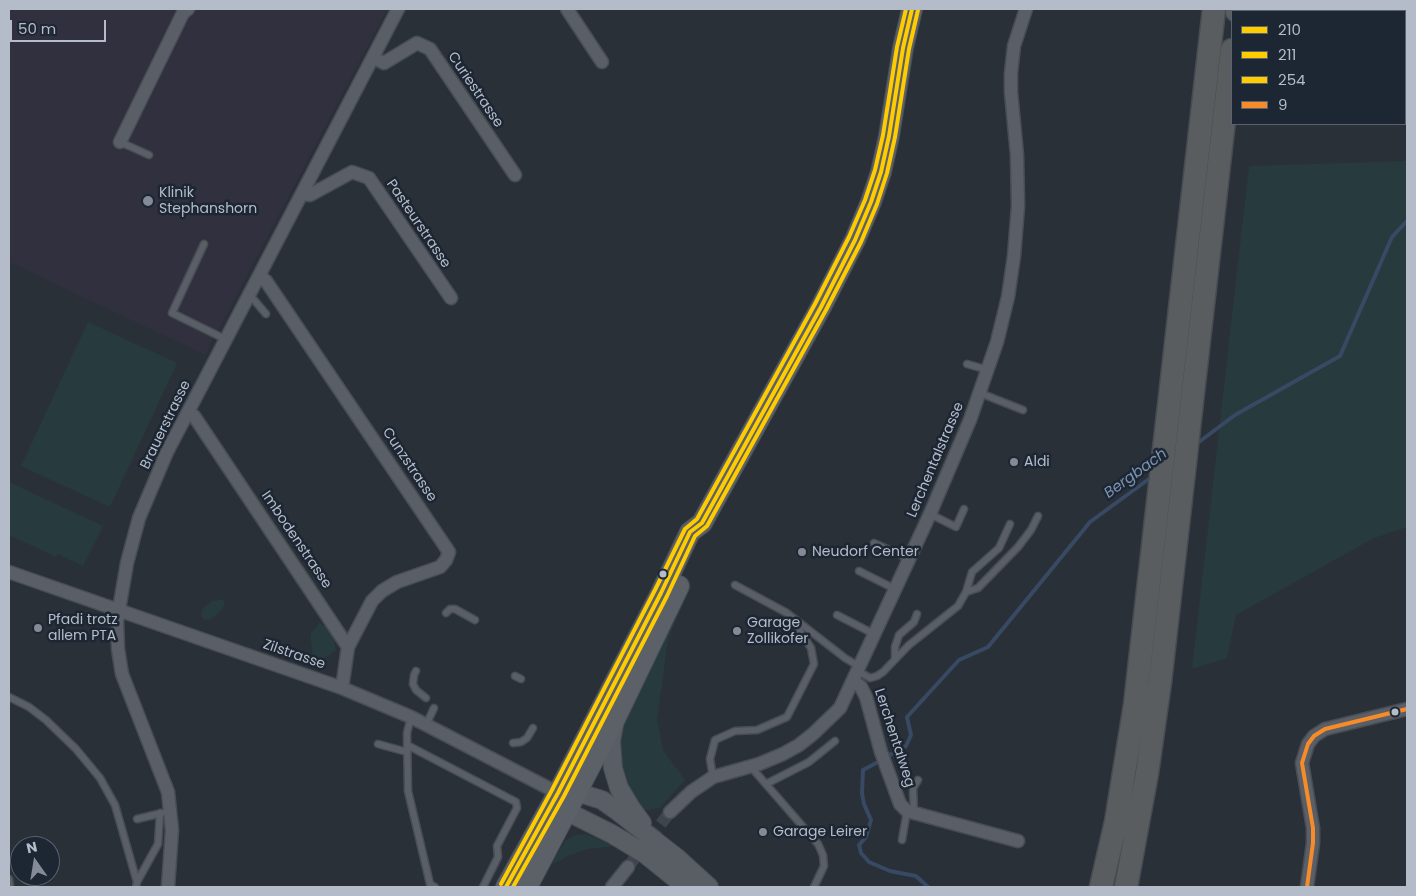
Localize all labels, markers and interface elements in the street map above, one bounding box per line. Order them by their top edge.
scale bar [12,10,109,42]
legend [1231,10,1406,125]
text: 50 m [18,18,56,39]
text: 210 [1278,19,1301,40]
text: 211 [1278,44,1296,65]
street label: Curiestrasse [444,49,506,131]
text: 254 [1278,69,1305,90]
text: 9 [1278,94,1287,115]
street label: Pasteurstrasse [382,177,454,271]
place label: Klinik Stephanshorn [159,185,257,218]
marker: Klinik Stephanshorn [141,194,155,208]
street label: Brauerstrasse [137,378,195,472]
street label: Lerchentalstrasse [904,400,968,520]
street label: Cunzstrasse [378,425,440,505]
water label: Bergbach [1101,445,1171,503]
place label: Aldi [1024,454,1050,470]
marker: Aldi [1008,456,1020,468]
street label: Imbodenstrasse [257,488,335,592]
place label: Neudorf Center [812,544,919,560]
marker: Neudorf Center [796,546,808,558]
unlabelled marker [658,569,668,579]
place label: Pfadi trotz allem PTA [48,612,118,644]
place label: Garage Zollikofer [747,615,809,648]
marker: Pfadi trotz allem PTA [32,622,44,634]
marker: Garage Zollikofer [731,625,743,637]
street label: Zilstrasse [261,637,327,673]
street label: Lerchentalweg [870,687,918,789]
unlabelled marker [1390,707,1400,717]
place label: Garage Leirer [773,824,867,840]
marker: Garage Leirer [757,826,769,838]
north arrow [10,836,60,886]
text: N [24,836,39,858]

